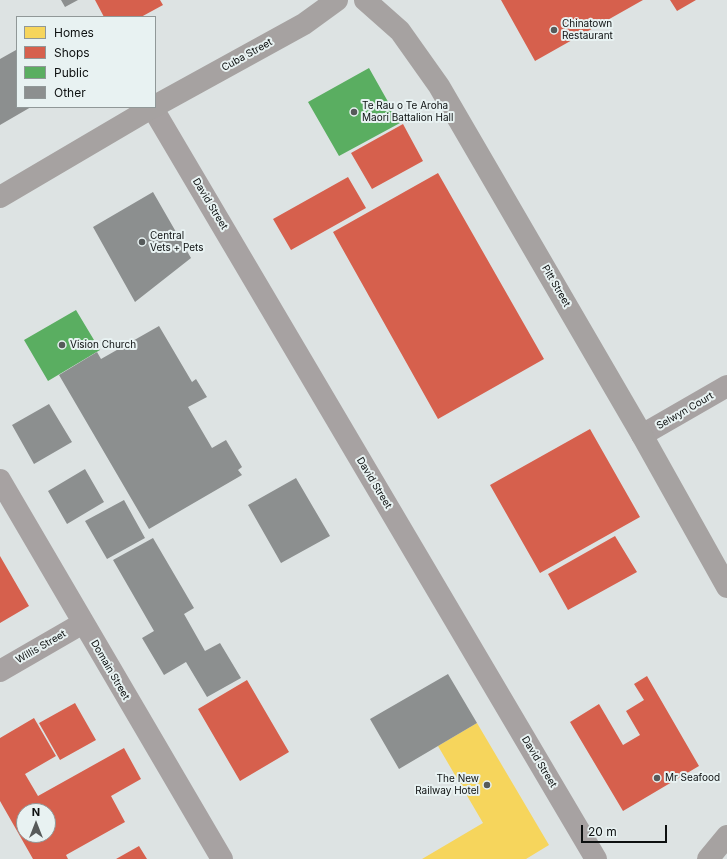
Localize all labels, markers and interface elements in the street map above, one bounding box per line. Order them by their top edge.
legend [16,16,156,108]
place label: Chinatown Restaurant [562,18,613,42]
text: Homes [54,25,94,40]
marker: Chinatown Restaurant [549,25,559,35]
street label: Cuba Street [220,36,274,74]
text: Shops [54,45,90,60]
text: Public [54,65,89,80]
text: Other [54,85,86,100]
place label: Te Rau o Te Aroha Maori Battalion Hall [362,100,453,124]
marker: Te Rau o Te Aroha Maori Battalion Hall [349,107,359,117]
street label: David Street [190,176,230,232]
place label: Central Vets + Pets [150,230,204,254]
marker: Central Vets + Pets [137,237,147,247]
street label: Pitt Street [539,263,573,309]
place label: Vision Church [70,339,136,351]
marker: Vision Church [57,340,67,350]
street label: Selwyn Court [654,390,716,432]
street label: David Street [354,455,394,511]
street label: Willis Street [14,628,68,666]
street label: Domain Street [88,638,132,702]
street label: David Street [519,734,559,790]
place label: Mr Seafood [665,772,720,784]
place label: The New Railway Hotel [415,773,479,796]
marker: Mr Seafood [652,773,662,783]
marker: The New Railway Hotel [482,780,492,790]
north arrow [16,803,56,843]
text: N [32,805,40,819]
scale bar [583,817,669,843]
text: 20 m [588,824,617,839]

